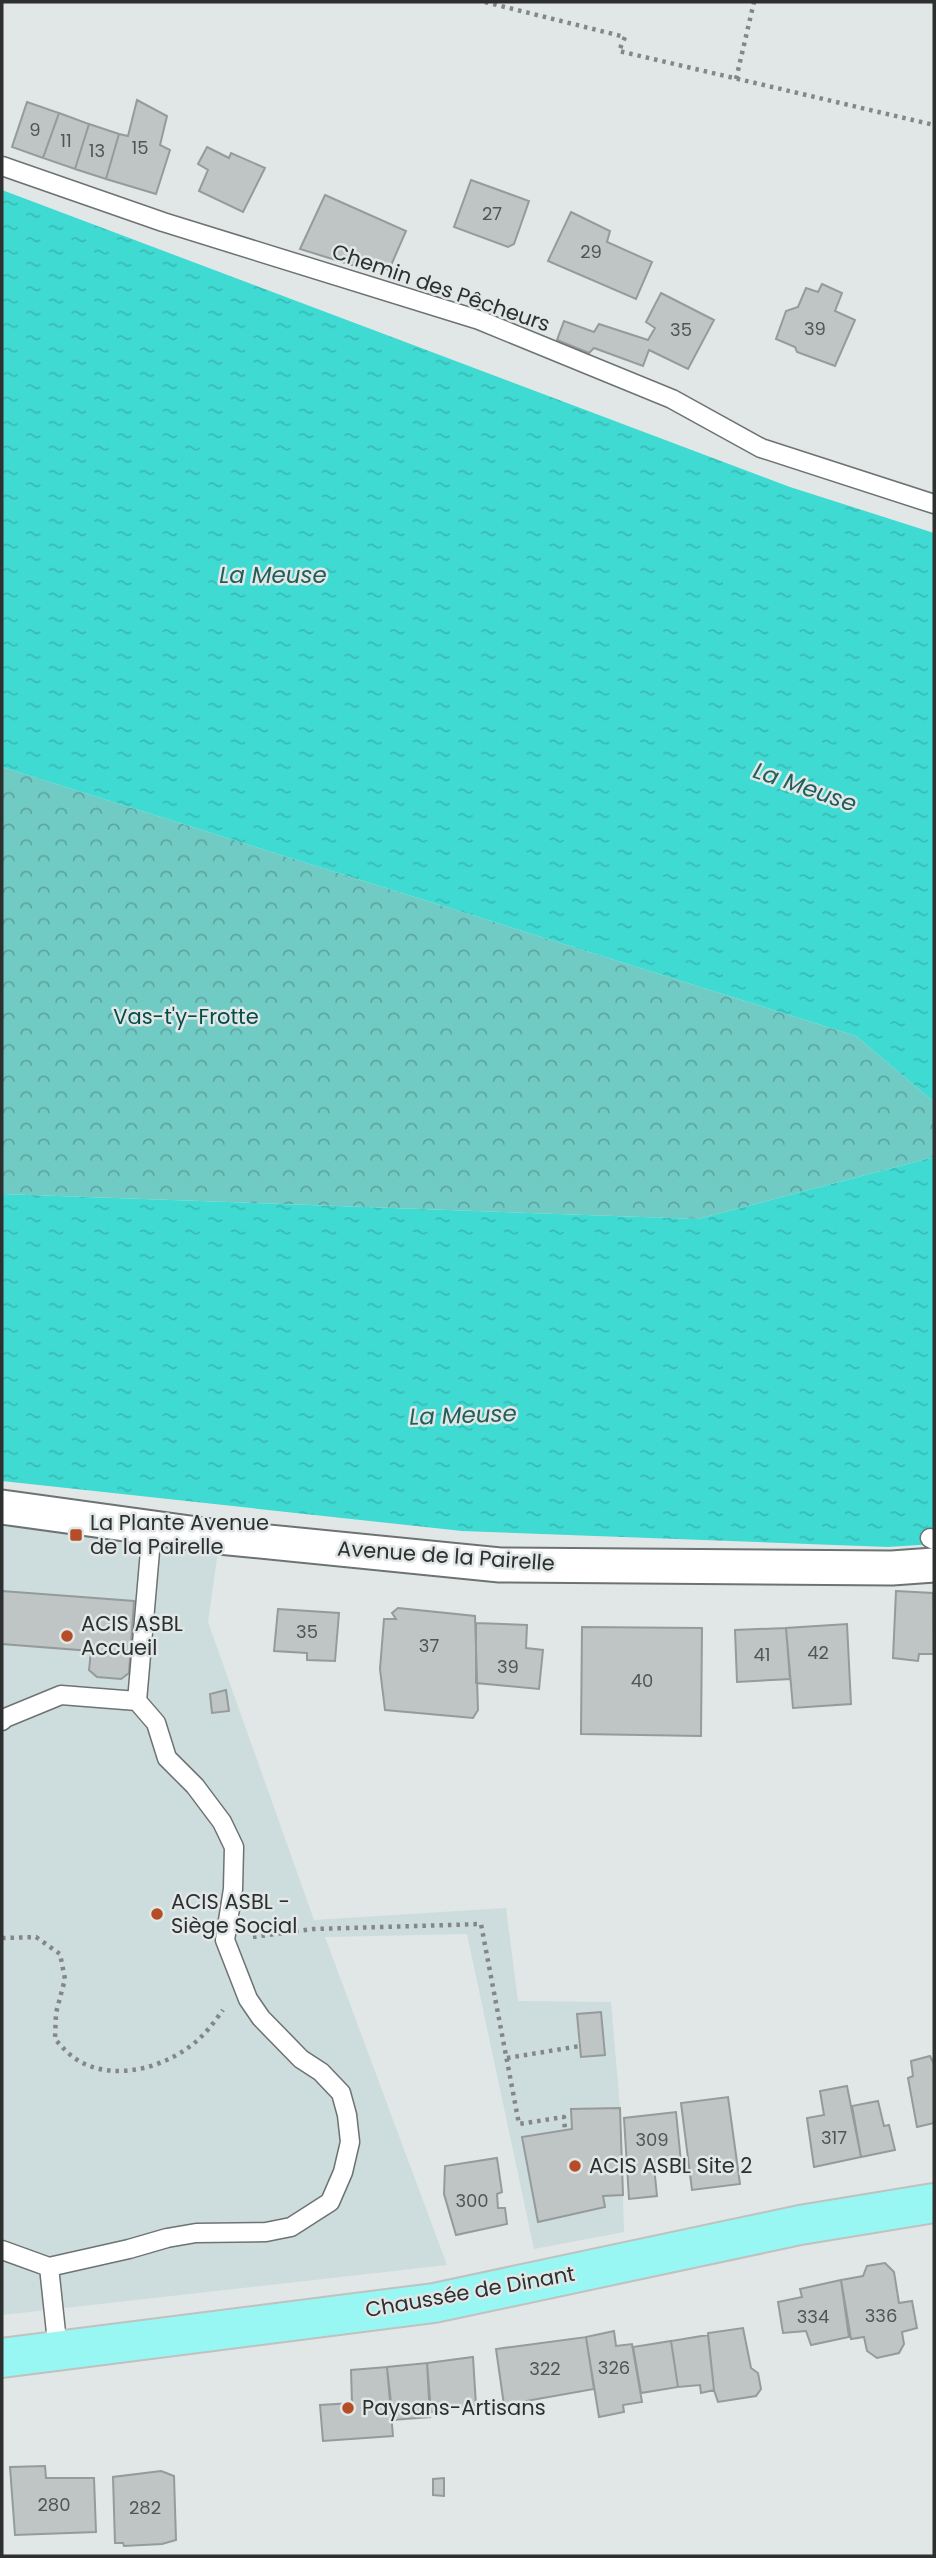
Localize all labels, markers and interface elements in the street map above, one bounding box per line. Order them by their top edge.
house number: 9 [29,117,41,142]
house number: 11 [60,128,72,153]
house number: 15 [131,135,149,160]
house number: 13 [89,138,105,163]
house number: 27 [482,201,502,226]
street label: Chemin des Pêcheurs [328,237,554,339]
house number: 29 [580,239,602,264]
house number: 39 [804,316,826,341]
house number: 35 [670,317,692,342]
water label: La Meuse [219,559,327,591]
water label: La Meuse [749,754,861,820]
park label: Vas-t'y-Frotte [113,1002,259,1031]
water label: La Meuse [409,1397,517,1433]
place label: La Plante Avenue de la Pairelle [90,1508,269,1561]
marker: La Plante Avenue de la Pairelle [68,1527,84,1543]
street label: Avenue de la Pairelle [336,1533,556,1578]
place label: ACIS ASBL Accueil [81,1609,183,1662]
house number: 35 [296,1619,318,1644]
marker: ACIS ASBL Accueil [59,1628,75,1644]
house number: 37 [419,1633,439,1658]
house number: 42 [807,1640,829,1665]
house number: 41 [753,1642,771,1667]
house number: 39 [497,1654,519,1679]
house number: 40 [631,1668,653,1693]
place label: ACIS ASBL - Siège Social [171,1887,297,1940]
marker: ACIS ASBL - Siège Social [149,1906,165,1922]
house number: 317 [821,2125,847,2150]
house number: 309 [635,2127,669,2152]
place label: ACIS ASBL Site 2 [589,2151,752,2180]
marker: ACIS ASBL Site 2 [567,2158,583,2174]
house number: 300 [455,2188,489,2213]
street label: Chaussée de Dinant [363,2259,577,2324]
house number: 336 [865,2303,897,2328]
house number: 334 [797,2304,829,2329]
house number: 326 [598,2355,630,2380]
house number: 322 [529,2356,561,2381]
place label: Paysans-Artisans [362,2393,546,2422]
marker: Paysans-Artisans [340,2400,356,2416]
house number: 280 [37,2492,71,2517]
house number: 282 [129,2495,161,2520]

